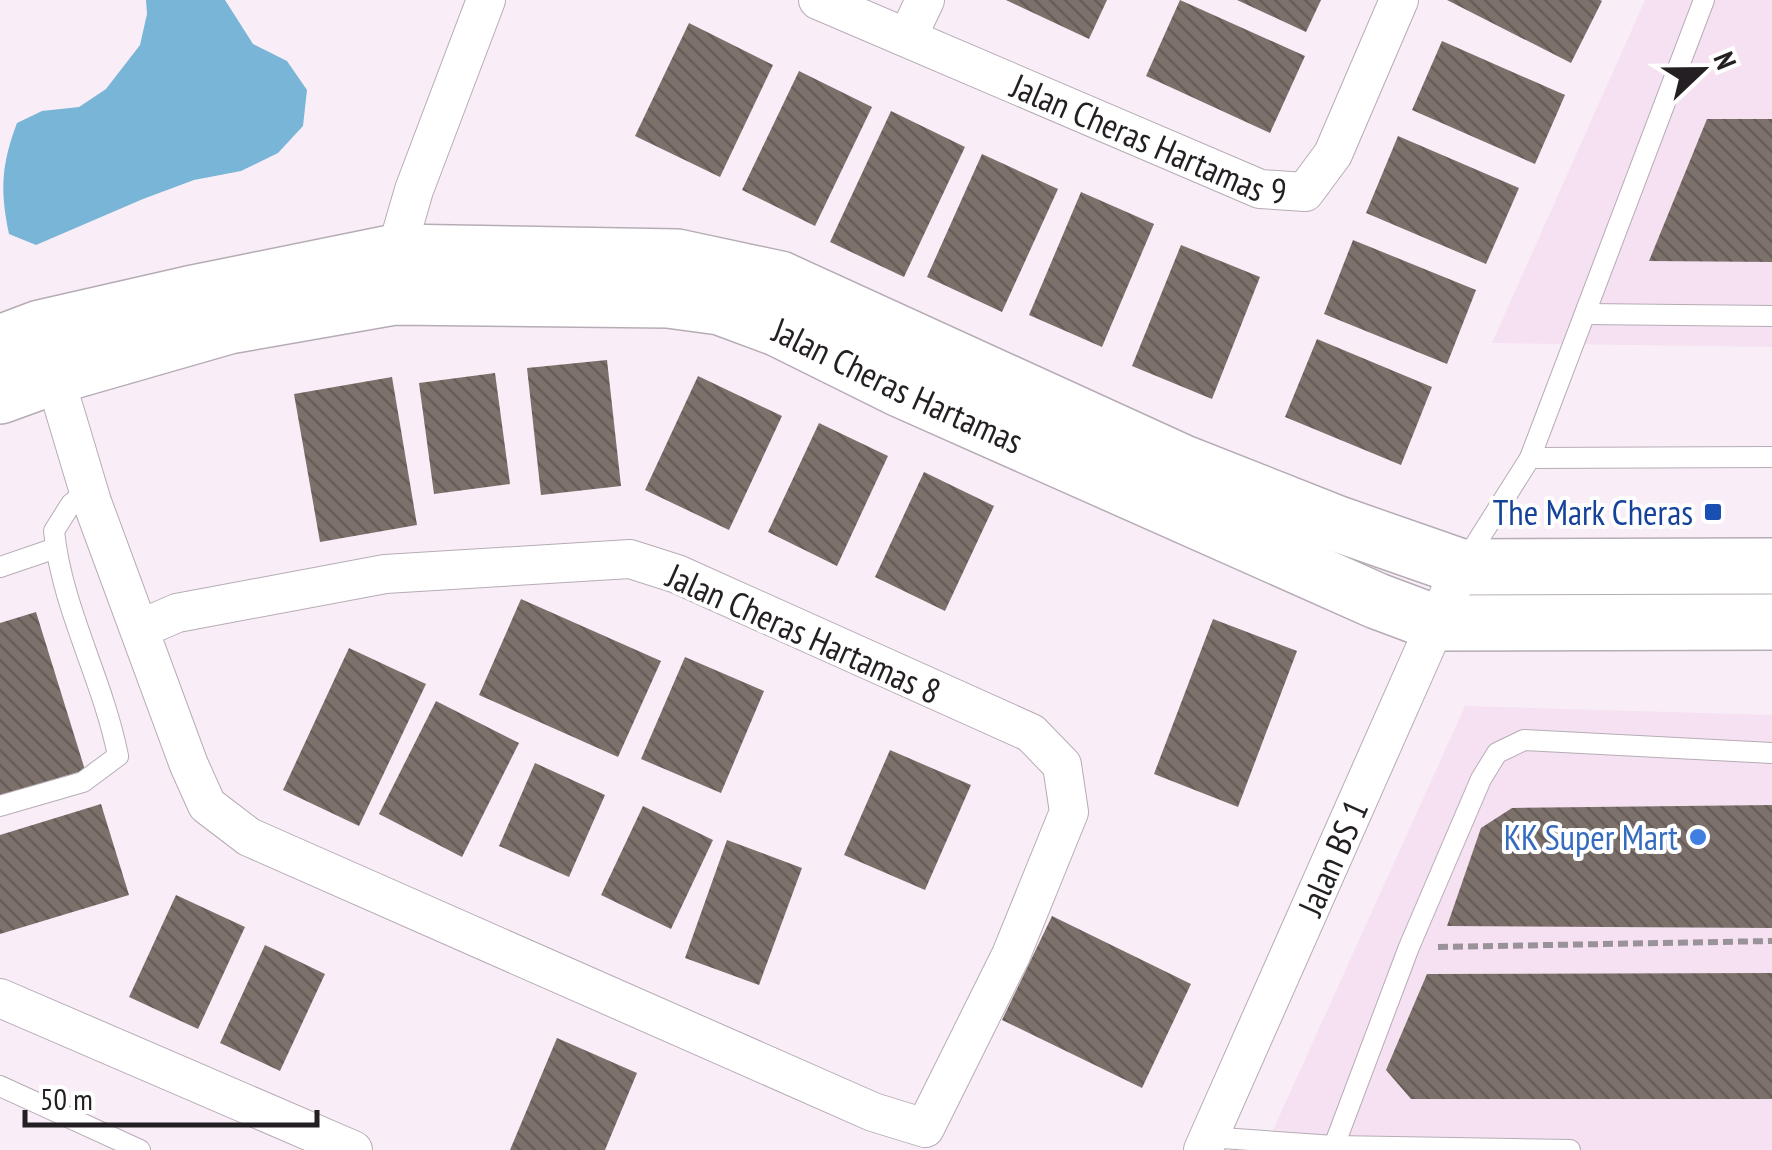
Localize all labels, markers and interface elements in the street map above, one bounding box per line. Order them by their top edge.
north arrow [1652,20,1752,120]
text: N [1706,47,1746,74]
street label: Jalan Cheras Hartamas 9 [1003,62,1288,214]
street label: Jalan Cheras Hartamas [766,306,1030,464]
place label: The Mark Cheras [1493,489,1693,535]
marker: The Mark Cheras [1702,501,1724,523]
street label: Jalan Cheras Hartamas 8 [659,552,948,714]
street label: Jalan BS 1 [1286,792,1378,923]
place label: KK Super Mart [1504,814,1678,860]
marker: KK Super Mart [1687,826,1709,848]
scale bar [25,1065,318,1127]
text: 50 m [40,1079,93,1118]

